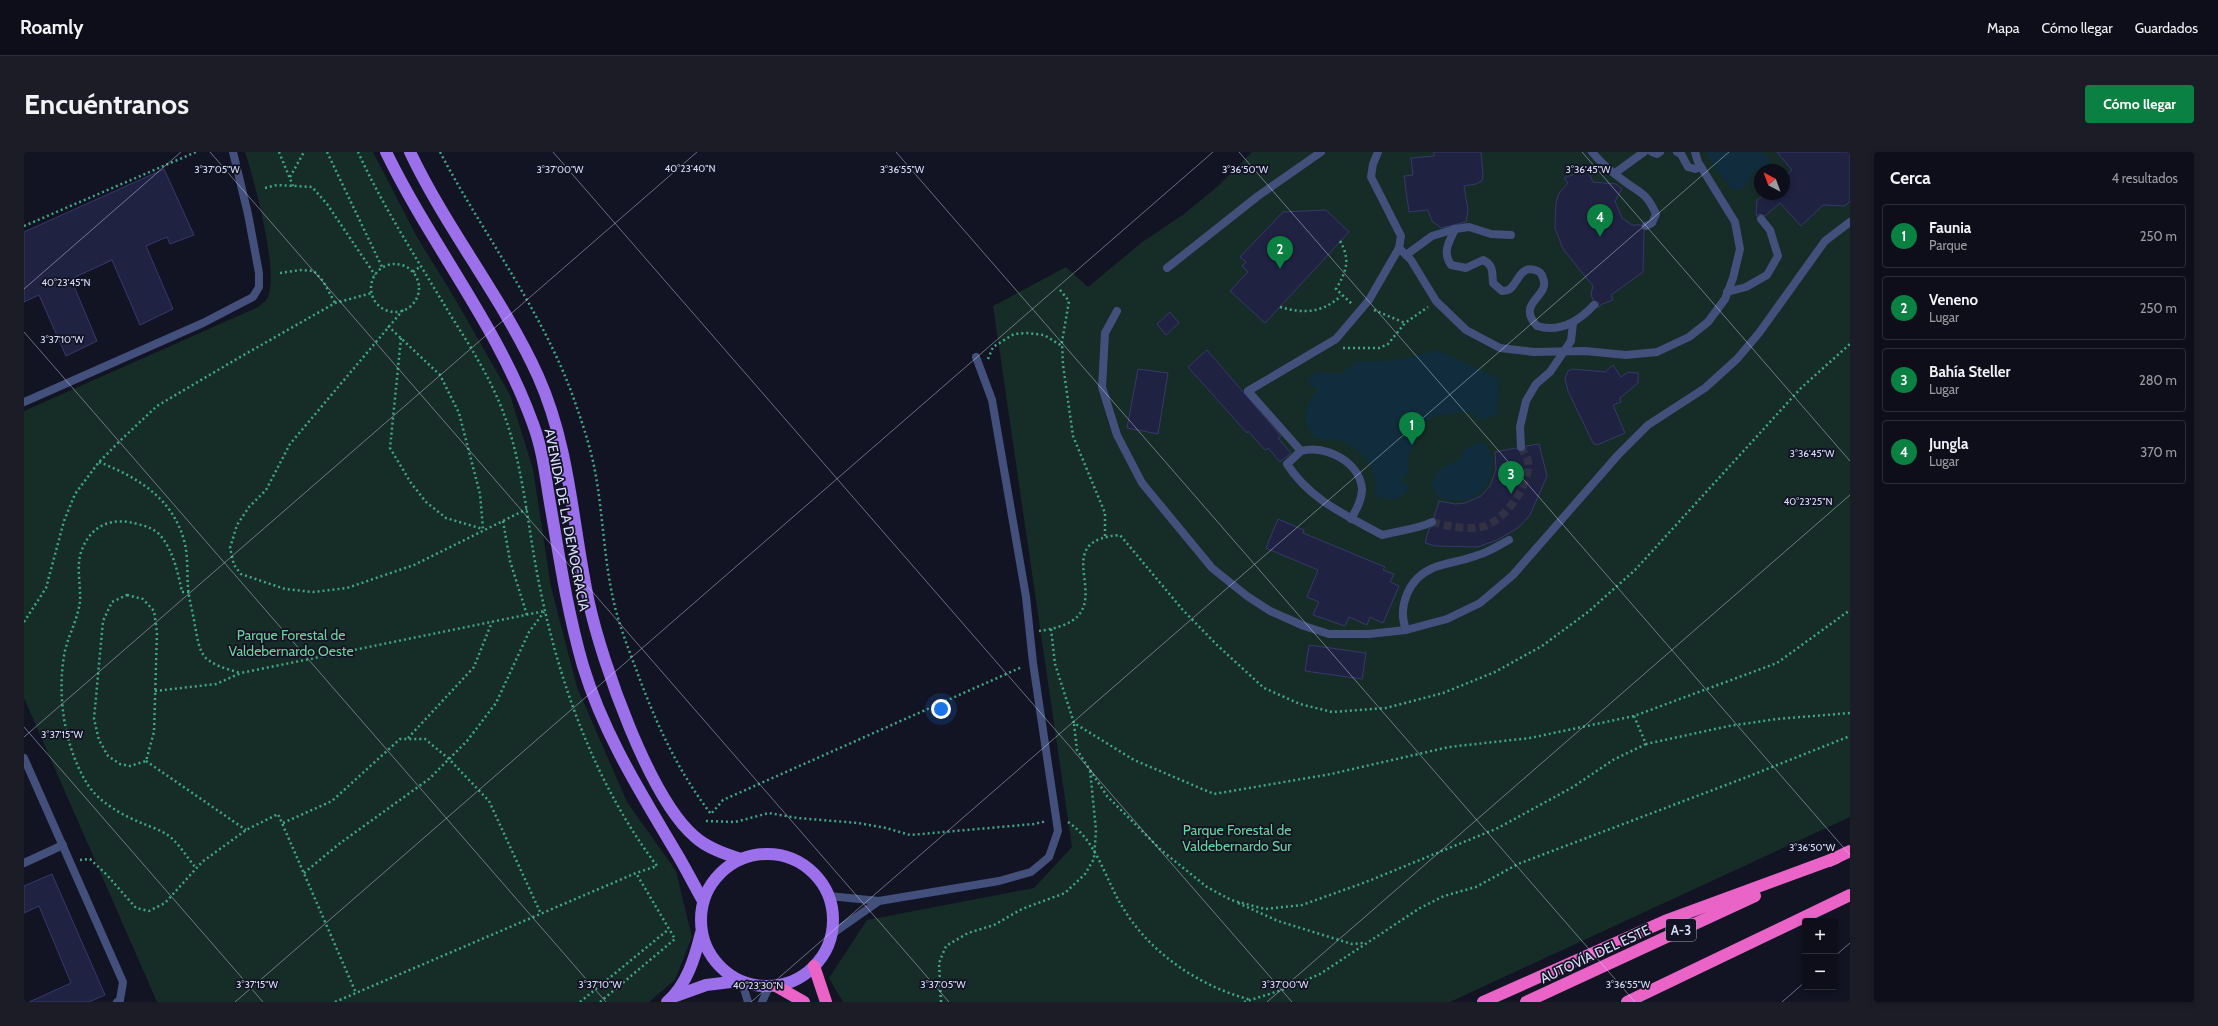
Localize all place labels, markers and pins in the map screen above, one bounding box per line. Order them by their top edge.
pin: 4 [1587,204,1613,237]
pin: 2 [1267,236,1293,269]
pin: 1 [1399,412,1425,445]
pin: 3 [1498,461,1524,494]

